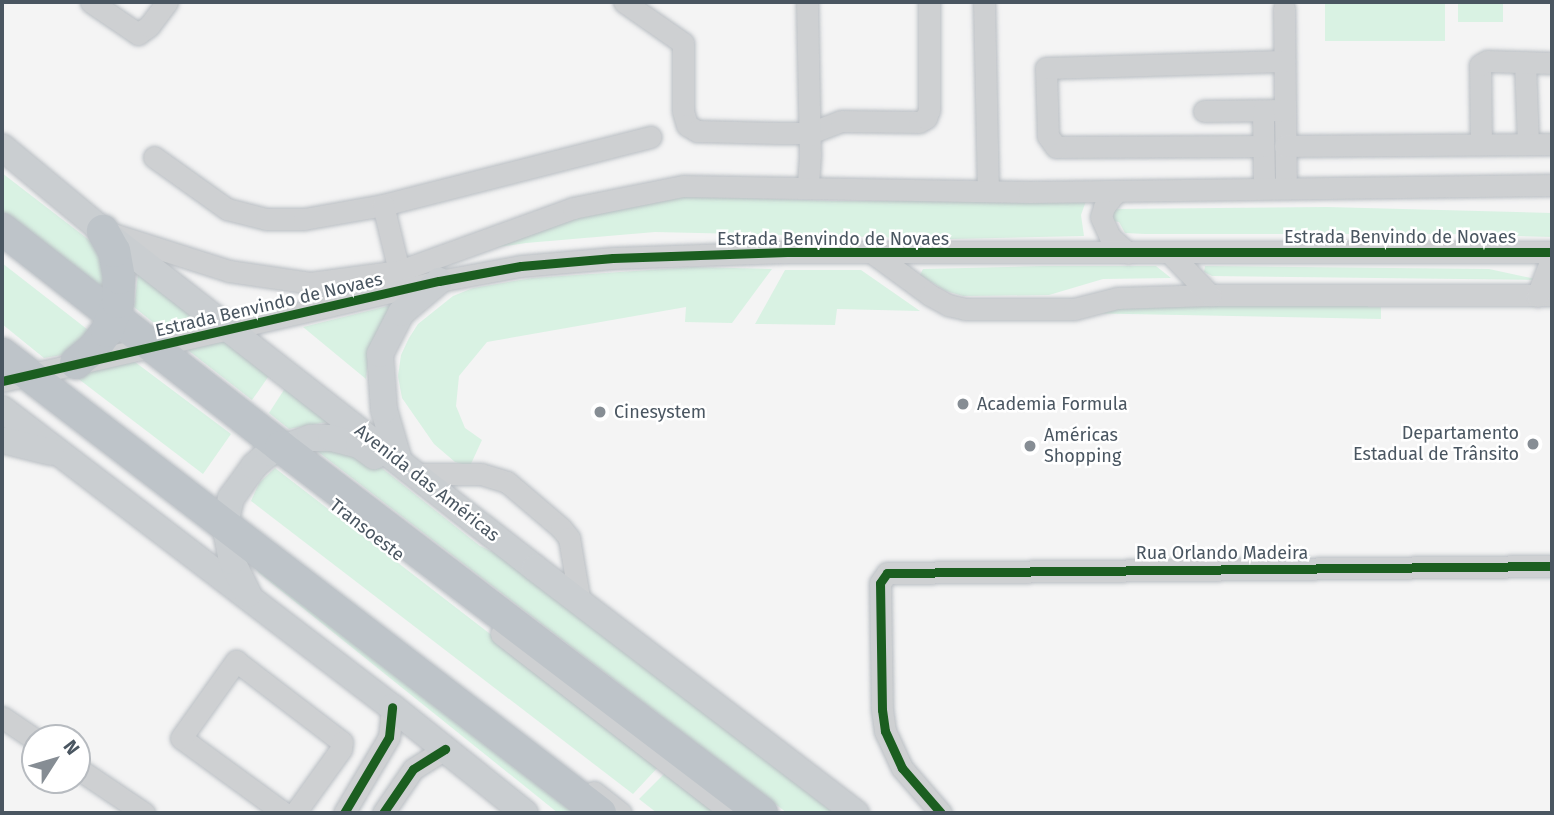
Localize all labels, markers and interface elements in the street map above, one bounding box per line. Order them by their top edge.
street label: Estrada Benvindo de Novaes [1284,226,1516,248]
street label: Estrada Benvindo de Novaes [717,228,949,250]
street label: Estrada Benvindo de Novaes [153,268,385,342]
place label: Academia Formula [977,393,1128,415]
marker: Academia Formula [955,396,971,412]
place label: Cinesystem [614,401,706,423]
marker: Cinesystem [592,404,608,420]
street label: Avenida das Américas [350,420,504,546]
place label: Departamento Estadual de Trânsito [1353,423,1519,466]
place label: Américas Shopping [1044,425,1121,467]
marker: Departamento Estadual de Trânsito [1525,436,1541,452]
marker: Américas Shopping [1022,438,1038,454]
street label: Transoeste [325,494,409,566]
street label: Rua Orlando Madeira [1136,542,1308,564]
north arrow [21,724,91,794]
text: N [59,735,85,759]

